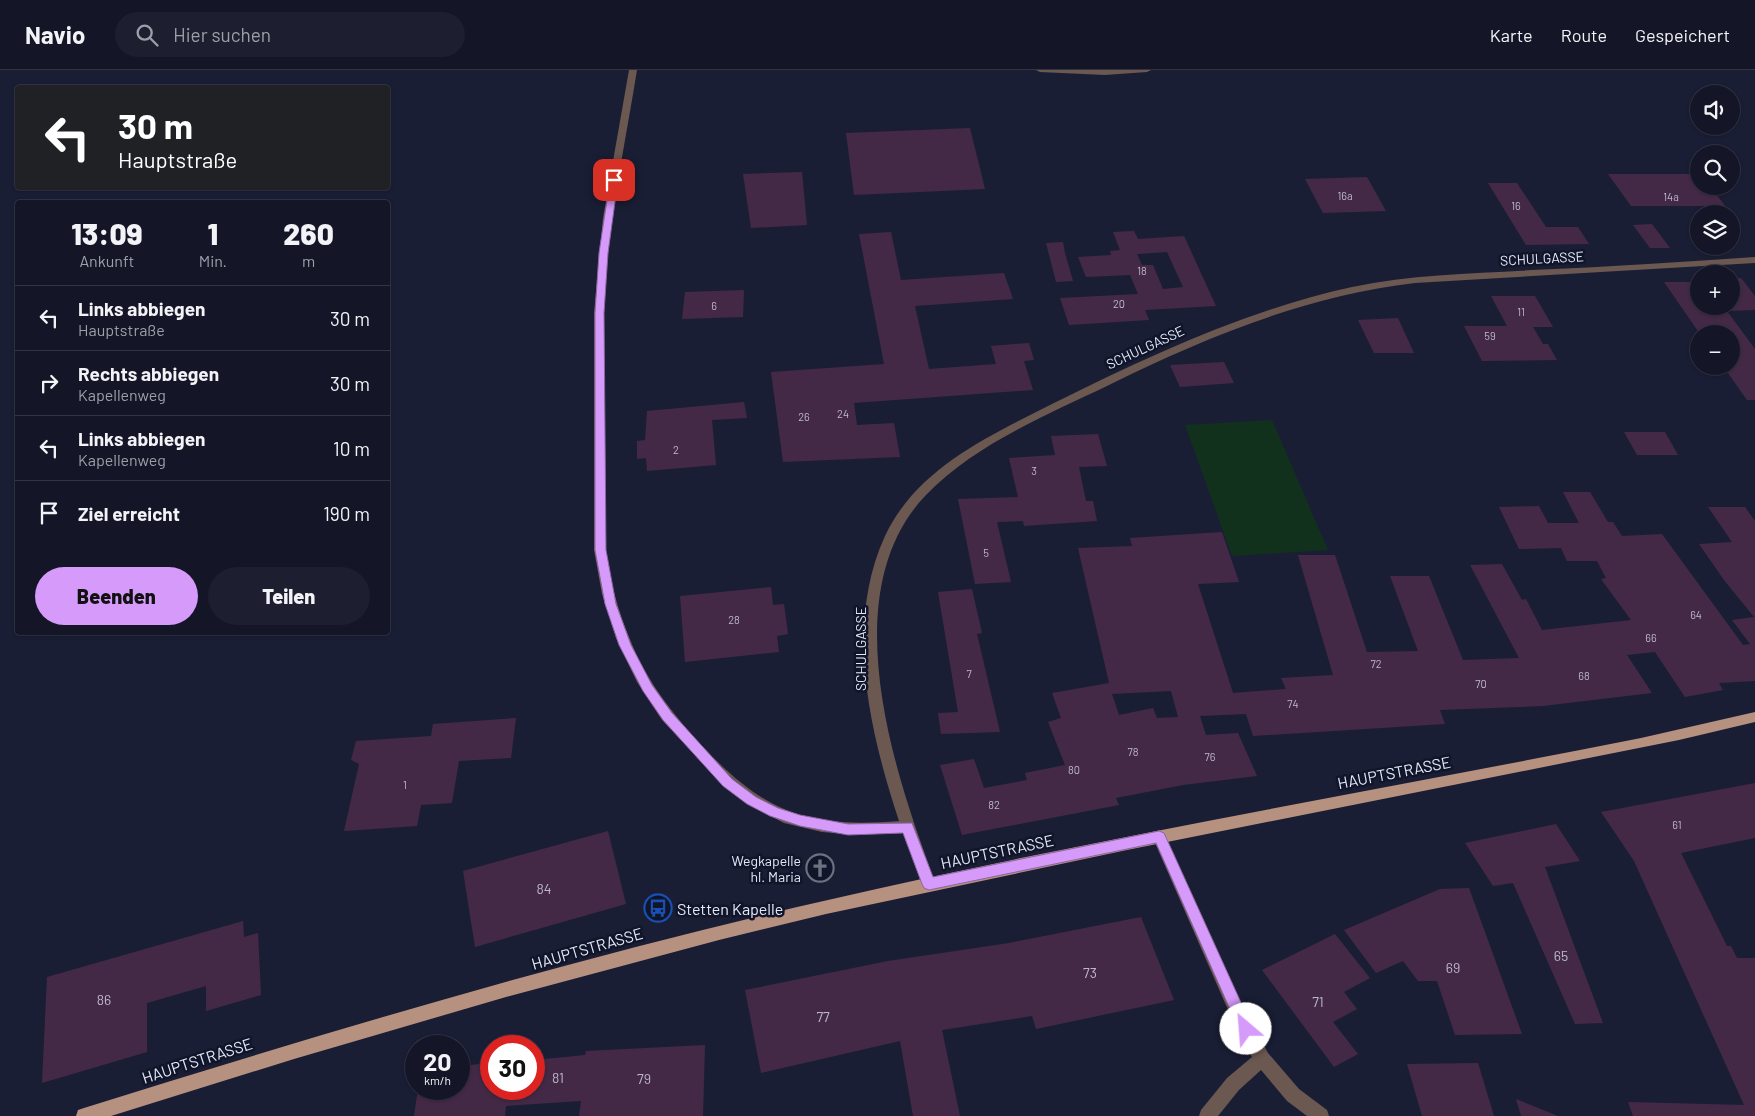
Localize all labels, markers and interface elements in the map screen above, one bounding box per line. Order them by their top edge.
search box [115,12,465,57]
text: Navio [25,20,85,49]
icon: search [133,21,161,49]
text: Hier suchen [173,23,271,46]
text: Karte [1490,24,1533,46]
text: Route [1561,24,1607,46]
text: Gespeichert [1635,24,1730,46]
map controls [1690,85,1740,375]
button: sound [1690,85,1740,135]
text: 30 m [118,104,193,146]
icon: left [35,105,100,170]
button: search [1690,145,1740,195]
text: Hauptstraße [118,146,237,172]
pin [593,159,635,201]
icon: arrive [600,166,628,194]
house number: 16a [1337,189,1353,202]
house number: 14a [1663,190,1679,203]
house number: 16 [1511,199,1521,212]
button: layers [1690,205,1740,255]
text: 13:09 [71,215,143,251]
text: 1 [208,215,218,251]
text: 260 [283,215,334,251]
street label: SCHULGASSE [1500,247,1584,269]
text: Ankunft [79,251,134,270]
text: Min. [199,251,227,270]
text: m [302,251,315,270]
house number: 18 [1137,264,1147,277]
button: + [1690,265,1740,315]
text: Links abbiegen [78,297,205,320]
house number: 20 [1113,297,1125,310]
house number: 6 [711,299,717,312]
icon: left [35,304,63,332]
house number: 11 [1517,305,1525,318]
text: 30 m [330,307,370,330]
text: Hauptstraße [78,320,165,339]
street label: SCHULGASSE [1103,322,1187,372]
button: − [1690,325,1740,375]
house number: 59 [1484,329,1496,342]
text: Rechts abbiegen [78,362,219,385]
icon: right [35,369,63,397]
text: 30 m [330,372,370,395]
text: Kapellenweg [78,385,166,404]
house number: 24 [837,407,849,420]
house number: 26 [798,410,810,423]
text: Links abbiegen [78,427,205,450]
icon: left [35,434,63,462]
text: 10 m [333,437,370,460]
house number: 2 [673,443,679,456]
text: Kapellenweg [78,450,166,469]
house number: 3 [1031,464,1037,477]
icon: arrive [35,499,63,527]
text: Ziel erreicht [78,502,180,525]
text: 190 m [323,502,370,525]
house number: 5 [983,546,989,559]
button: Beenden [35,567,198,625]
button: Teilen [208,567,370,625]
street label: SCHULGASSE [852,607,869,691]
house number: 64 [1690,608,1702,621]
house number: 28 [728,613,740,626]
house number: 66 [1645,631,1657,644]
house number: 72 [1370,657,1382,670]
house number: 7 [966,667,972,680]
house number: 68 [1578,669,1590,682]
house number: 70 [1475,677,1487,690]
house number: 74 [1287,697,1299,710]
house number: 78 [1128,745,1139,758]
house number: 76 [1205,750,1216,763]
street label: HAUPTSTRASSE [1336,752,1452,792]
house number: 80 [1068,763,1080,776]
house number: 1 [403,778,407,791]
house number: 82 [988,798,1000,811]
house number: 61 [1672,818,1682,831]
street label: HAUPTSTRASSE [939,830,1055,872]
place label: Wegkapelle hl. Maria [731,852,801,885]
church icon: Wegkapelle hl. Maria [805,853,835,883]
house number: 84 [536,880,552,897]
bus stop icon: Stetten Kapelle [643,893,673,923]
place label: Stetten Kapelle [677,899,783,918]
street label: HAUPTSTRASSE [529,923,645,973]
house number: 65 [1554,947,1568,964]
house number: 69 [1446,959,1460,976]
house number: 73 [1083,964,1097,981]
house number: 86 [97,991,111,1008]
house number: 71 [1312,993,1324,1010]
position arrow [1219,1002,1271,1054]
house number: 77 [816,1008,830,1025]
street label: HAUPTSTRASSE [139,1033,255,1087]
speed limit sign: 30 [480,1035,545,1100]
text: 20 [423,1046,452,1076]
house number: 81 [552,1069,564,1086]
house number: 79 [637,1070,651,1087]
text: km/h [424,1073,451,1087]

